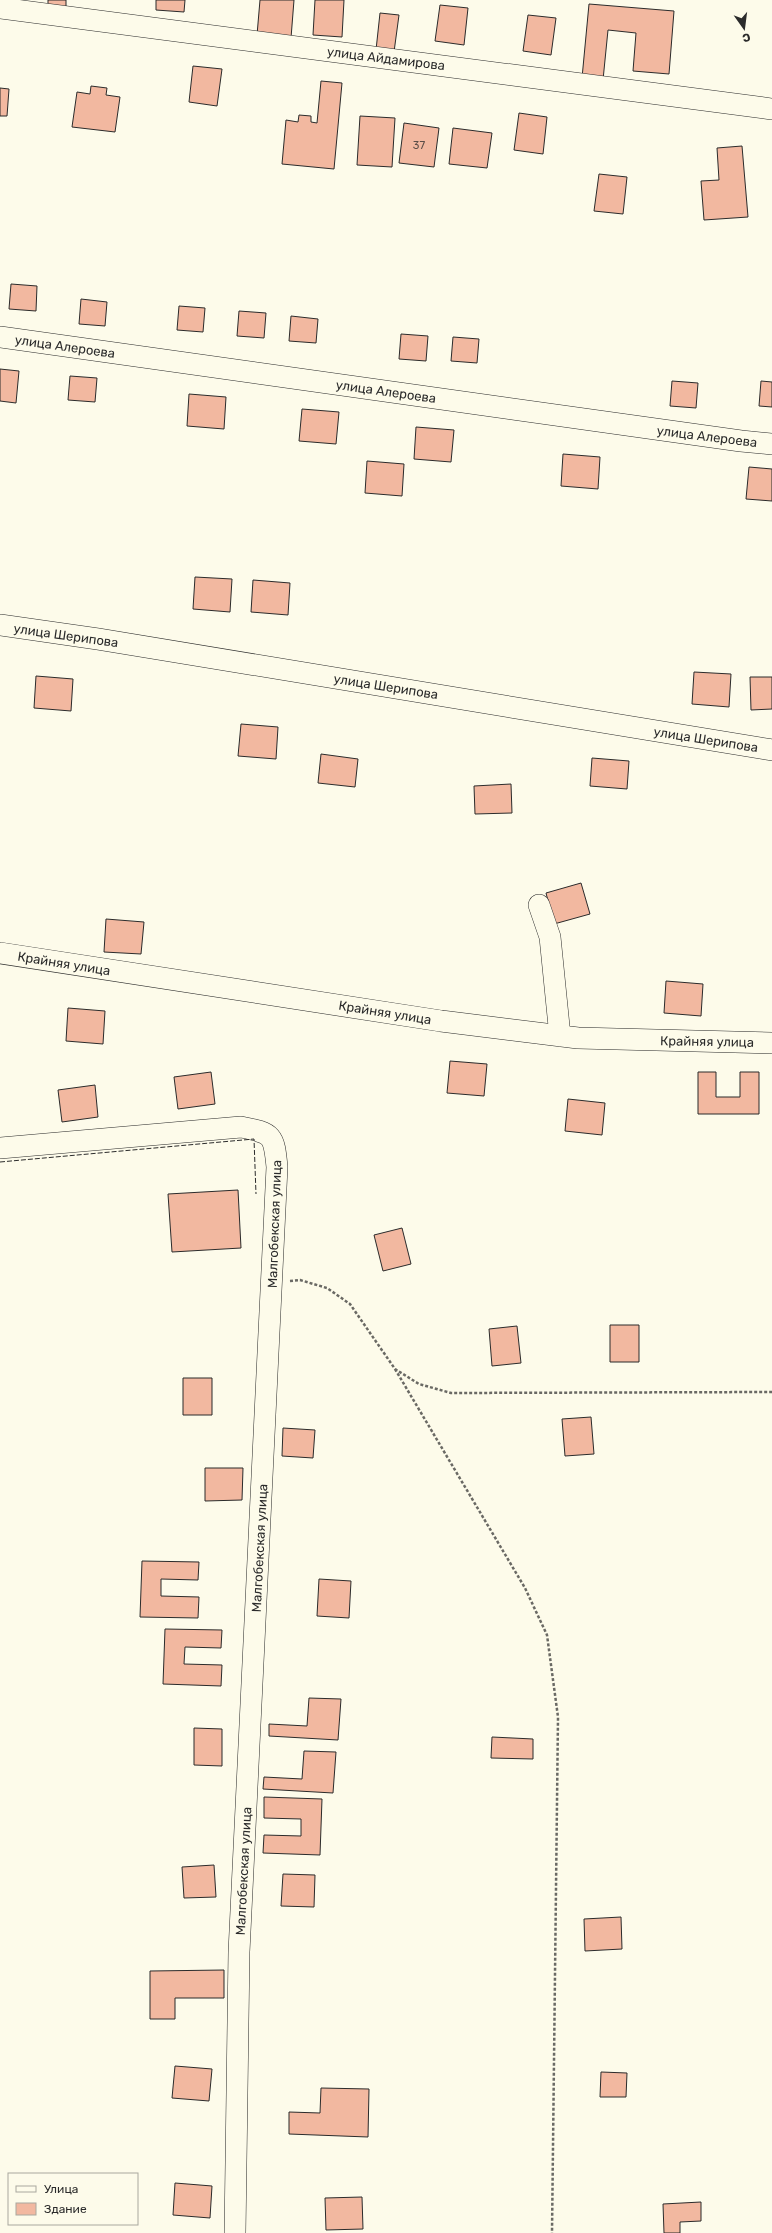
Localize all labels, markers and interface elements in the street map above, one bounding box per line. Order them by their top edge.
north arrow [724,8,764,48]
text: С [741,30,752,45]
street label: улица Айдамирова [326,44,446,73]
house number: 37 [413,139,425,152]
street label: улица Алероева [14,332,116,361]
street label: улица Алероева [335,377,437,406]
street label: улица Алероева [656,423,758,450]
street label: улица Шерипова [13,621,119,650]
street label: улица Шерипова [333,671,439,702]
street label: улица Шерипова [653,724,759,755]
street label: Крайняя улица [16,949,111,978]
street label: Крайняя улица [337,998,432,1027]
street label: Крайняя улица [660,1033,754,1050]
street label: Малгобекская улица [265,1160,284,1288]
street label: Малгобекская улица [249,1484,270,1613]
street label: Малгобекская улица [233,1807,254,1936]
legend [8,2173,138,2225]
text: Улица [44,2182,78,2196]
text: Здание [44,2202,87,2216]

